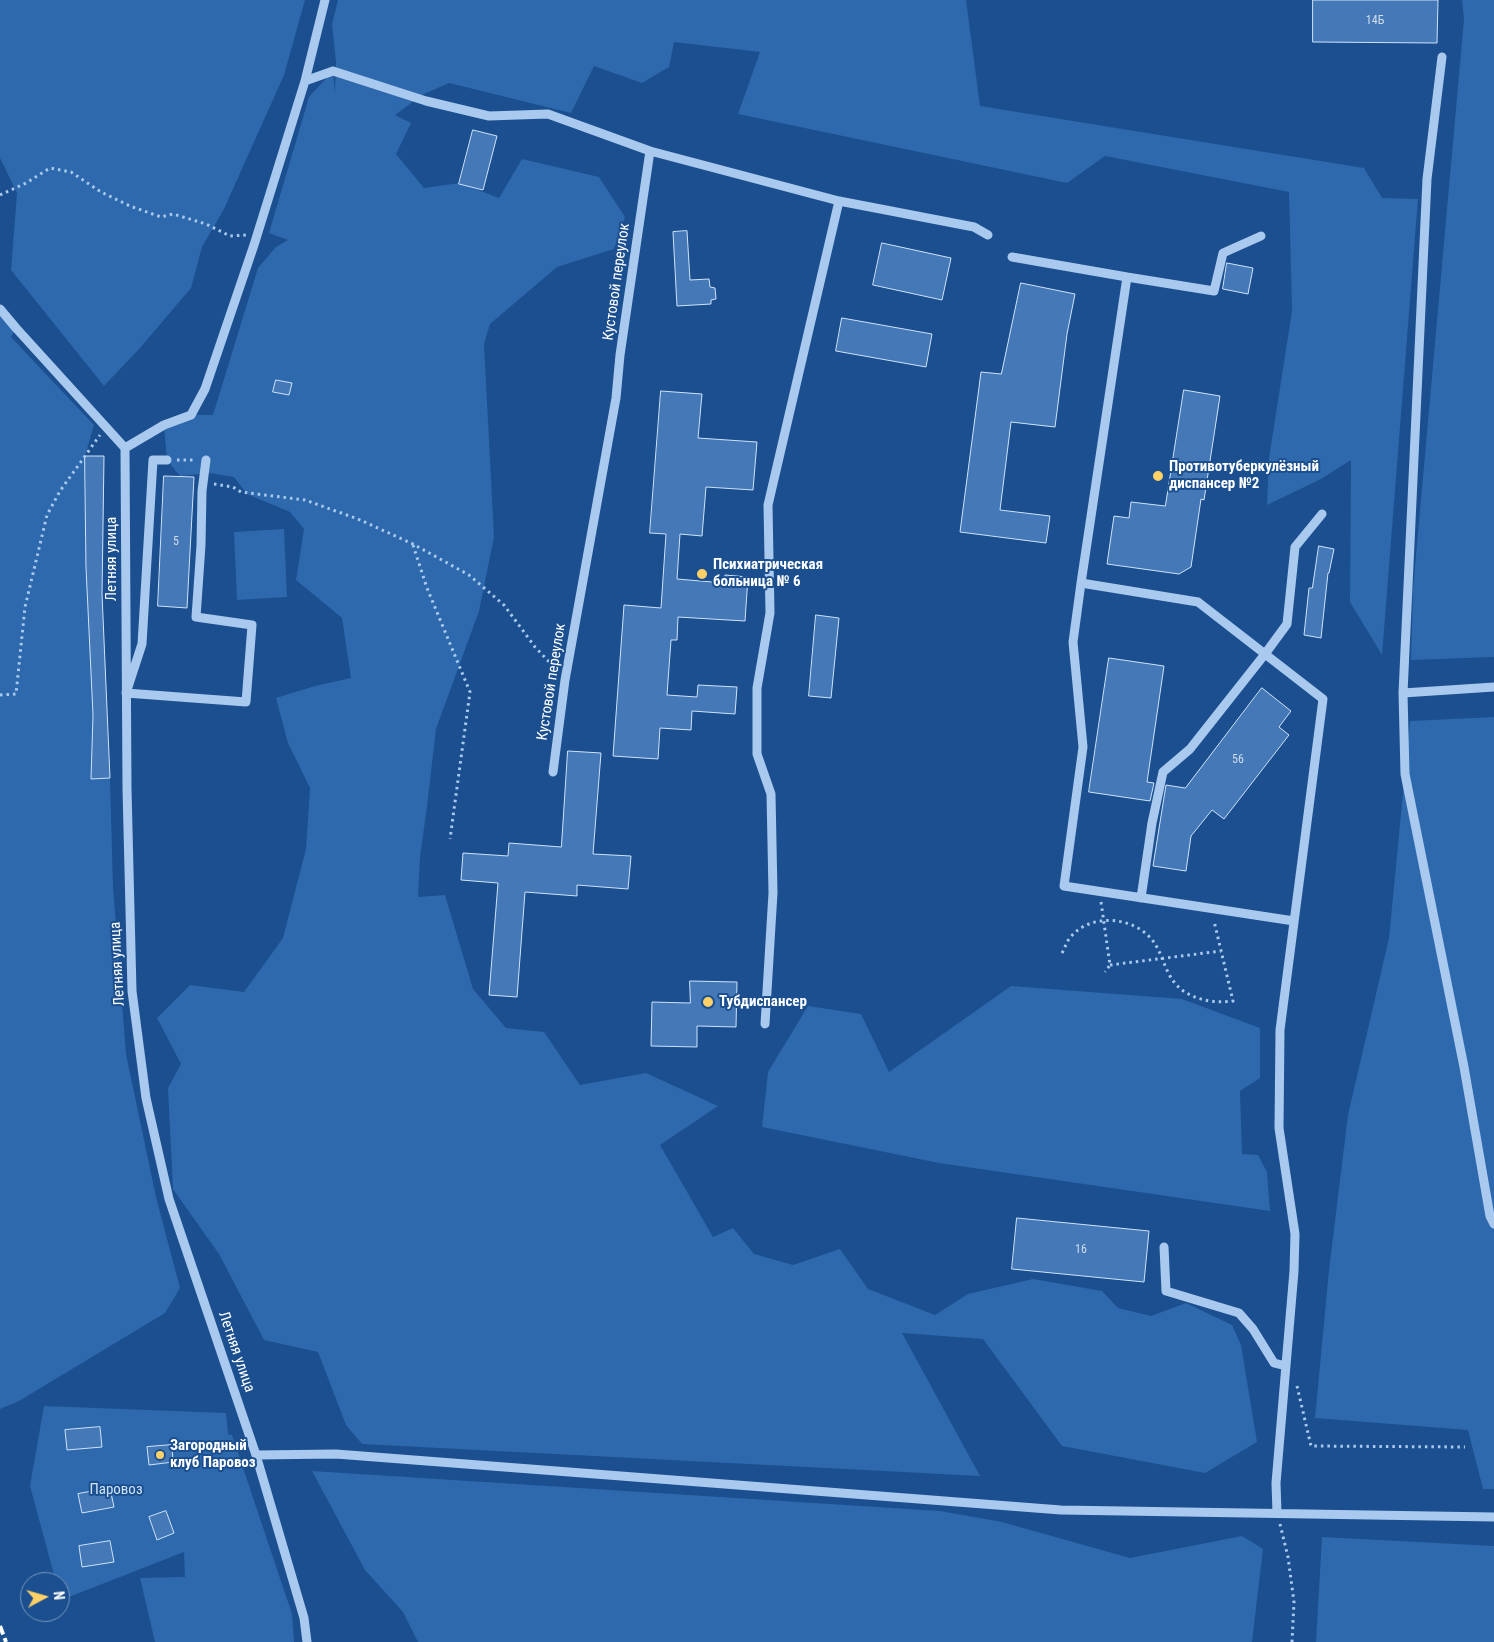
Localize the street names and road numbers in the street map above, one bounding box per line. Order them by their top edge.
street label: Кустовой переулок [600,222,634,342]
street label: Летняя улица [103,517,121,601]
street label: Кустовой переулок [534,622,570,742]
street label: Летняя улица [107,921,129,1007]
street label: Летняя улица [214,1309,258,1395]

